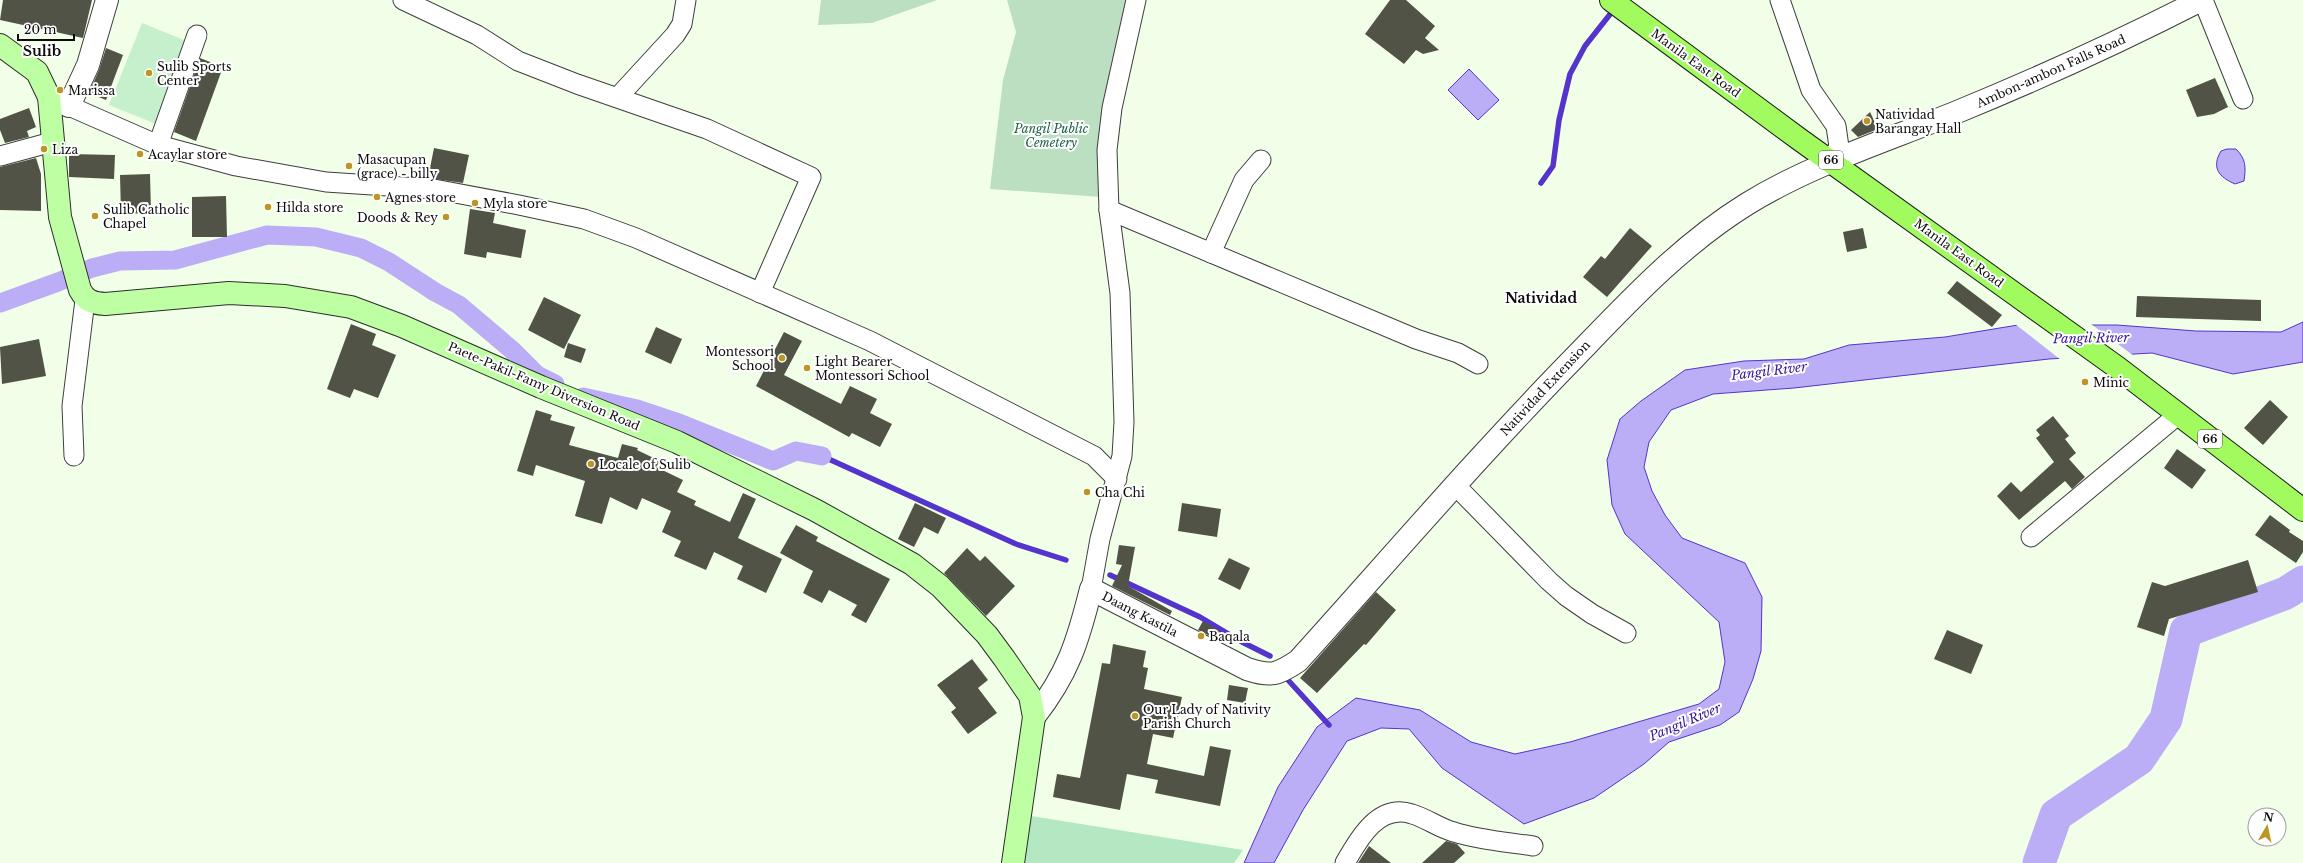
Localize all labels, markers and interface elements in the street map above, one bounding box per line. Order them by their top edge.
scale bar [18,16,74,42]
text: 20 m [24,22,56,37]
street label: Manila East Road [1648,26,1744,100]
street label: Ambon-ambon Falls Road [1973,31,2128,111]
district label: Sulib [23,42,61,60]
place label: Sulib Sports Center [157,59,231,88]
marker: Sulib Sports Center [144,68,154,78]
place label: Marissa [68,83,115,98]
marker: Marissa [55,85,65,95]
place label: Natividad Barangay Hall [1875,107,1961,136]
marker: Natividad Barangay Hall [1862,116,1872,126]
park label: Pangil Public Cemetery [1013,121,1089,150]
place label: Liza [52,142,79,157]
marker: Liza [39,144,49,154]
place label: Acaylar store [147,147,227,162]
marker: Acaylar store [135,149,145,159]
road number: 66 [1819,151,1843,169]
place label: Masacupan (grace) - billy [357,152,438,181]
marker: Masacupan (grace) - billy [344,161,354,171]
place label: Agnes store [384,190,456,205]
marker: Agnes store [372,192,382,202]
place label: Myla store [483,196,548,211]
marker: Myla store [470,198,480,208]
place label: Hilda store [276,200,344,215]
place label: Sulib Catholic Chapel [103,202,190,231]
marker: Hilda store [263,202,273,212]
place label: Doods & Rey [357,210,438,225]
marker: Sulib Catholic Chapel [90,211,100,221]
marker: Doods & Rey [441,212,451,222]
street label: Manila East Road [1911,216,2007,290]
district label: Natividad [1505,289,1577,307]
water label: Pangil River [2052,329,2130,347]
street label: Natividad Extension [1497,337,1593,439]
street label: Paete-Pakil-Famy Diversion Road [446,339,642,433]
place label: Montessori School [705,344,774,373]
marker: Montessori School [777,353,787,363]
place label: Light Bearer Montessori School [815,354,929,383]
water label: Pangil River [1729,358,1809,384]
marker: Light Bearer Montessori School [802,363,812,373]
place label: Minic [2093,375,2130,390]
marker: Minic [2080,377,2090,387]
road number: 66 [2198,430,2222,448]
place label: Locale of Sulib [599,457,691,472]
marker: Locale of Sulib [586,459,596,469]
place label: Cha Chi [1095,485,1145,500]
marker: Cha Chi [1082,487,1092,497]
street label: Daang Kastila [1100,588,1181,640]
place label: Baqala [1209,629,1250,644]
marker: Baqala [1196,631,1206,641]
water label: Pangil River [1646,699,1724,745]
place label: Our Lady of Nativity Parish Church [1143,702,1271,731]
marker: Our Lady of Nativity Parish Church [1130,711,1140,721]
north arrow [2247,807,2287,847]
text: N [2262,809,2275,825]

